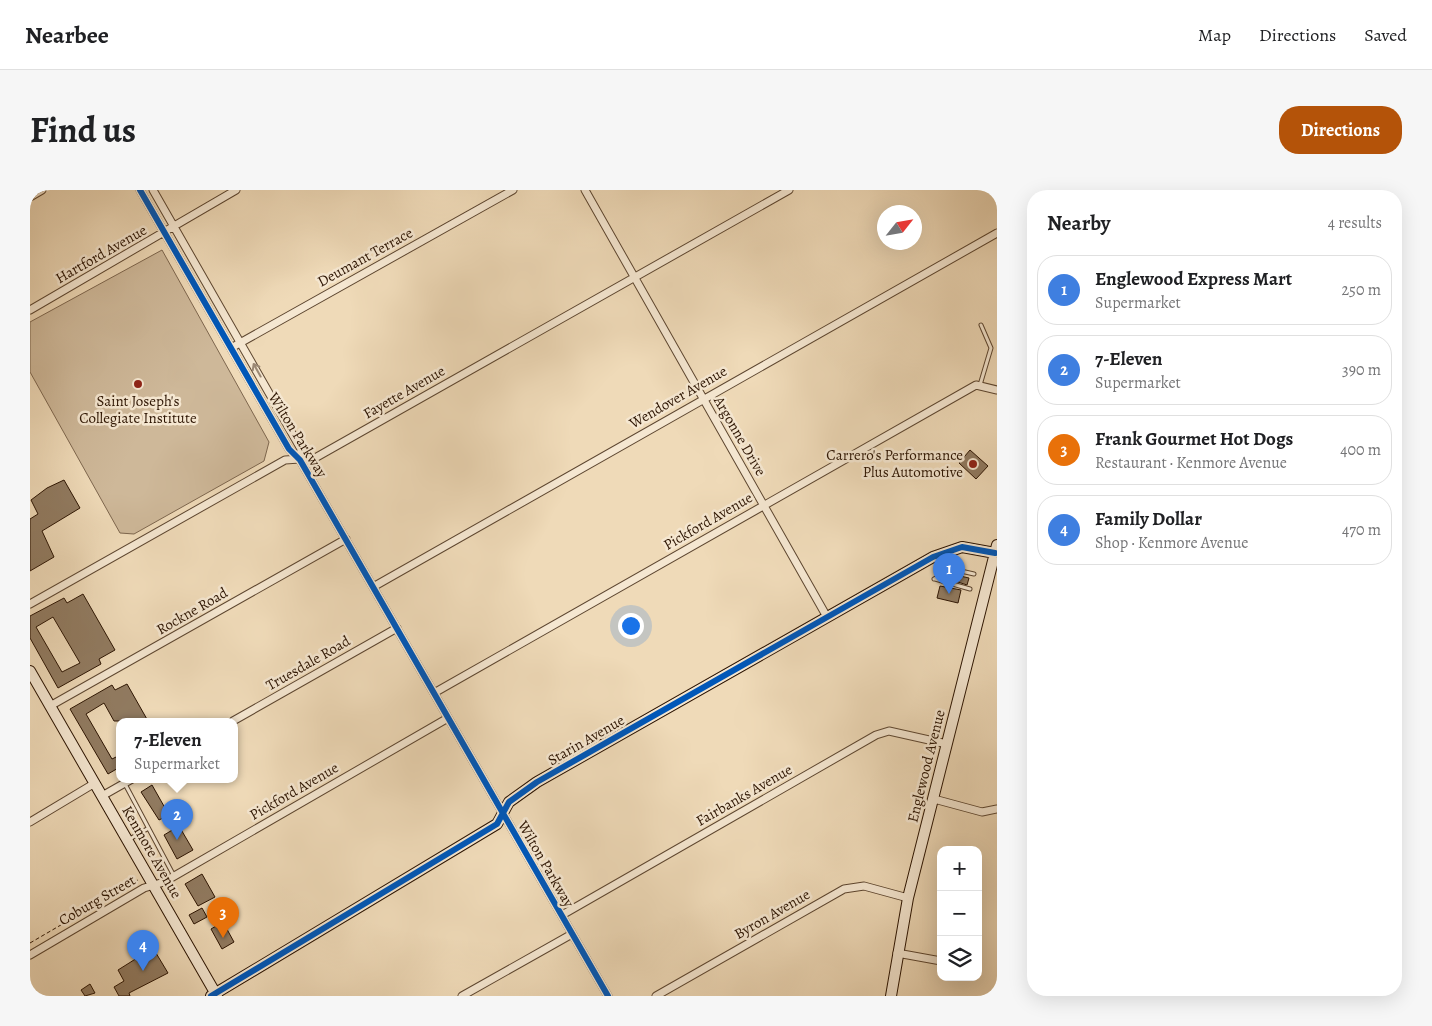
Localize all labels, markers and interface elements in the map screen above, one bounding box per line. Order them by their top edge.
text: Nearbee [25,19,109,51]
text: Map [1198,23,1231,47]
text: Directions [1259,23,1336,47]
text: Saved [1364,23,1407,47]
text: Find us [30,106,136,154]
button: Directions [1279,106,1402,154]
north arrow [877,205,922,250]
text: Nearby [1047,209,1110,237]
text: 4 results [1328,212,1382,234]
street label: Hartford Avenue [52,220,150,288]
street label: Deumant Terrace [314,222,417,291]
text: Englewood Express Mart [1095,266,1292,292]
text: 1 [1061,279,1067,301]
text: 250 m [1342,279,1381,301]
text: Supermarket [1095,292,1181,314]
text: 7-Eleven [1095,346,1163,372]
text: 2 [1060,359,1068,381]
text: 390 m [1342,359,1381,381]
street label: Fayette Avenue [360,360,449,423]
street label: Wendover Avenue [625,361,731,434]
one-way arrow [252,363,261,378]
text: Supermarket [1095,372,1181,394]
marker: Saint Joseph's Collegiate Institute [132,378,144,390]
street label: Wilton Parkway [263,388,332,482]
place label: Saint Joseph's Collegiate Institute [79,391,197,428]
street label: Argonne Drive [709,392,771,480]
text: Frank Gourmet Hot Dogs [1095,426,1293,452]
text: 3 [1061,439,1067,461]
text: 400 m [1340,439,1381,461]
place label: Carrero's Performance Plus Automotive [826,445,963,482]
text: Restaurant · Kenmore Avenue [1095,452,1287,474]
marker: Carrero's Performance Plus Automotive [967,458,979,470]
street label: Pickford Avenue [660,487,756,555]
text: Family Dollar [1095,506,1202,532]
text: 4 [1060,519,1068,541]
text: 470 m [1342,519,1381,541]
text: Shop · Kenmore Avenue [1095,532,1249,554]
pin: 1 [933,553,965,594]
street label: Rockne Road [153,582,232,639]
your location [618,613,644,639]
street label: Truesdale Road [262,630,355,695]
street label: Englewood Avenue [902,707,950,824]
street label: Starin Avenue [544,710,628,770]
popup [116,718,238,783]
text: 7-Eleven [134,727,202,753]
text: Supermarket [134,753,220,775]
street label: Pickford Avenue [246,757,342,825]
street label: Fairbanks Avenue [692,759,796,831]
pin: 2 [161,799,193,840]
street label: Kenmore Avenue [117,802,187,902]
street label: Wilton Parkway [513,816,579,911]
map controls [937,846,982,981]
button: + [937,846,982,891]
street label: Coburg Street [55,870,139,930]
street label: Byron Avenue [730,884,814,944]
button: − [937,891,982,936]
pin: 3 [207,897,239,938]
pin: 4 [127,930,159,971]
button: layers [937,936,982,981]

